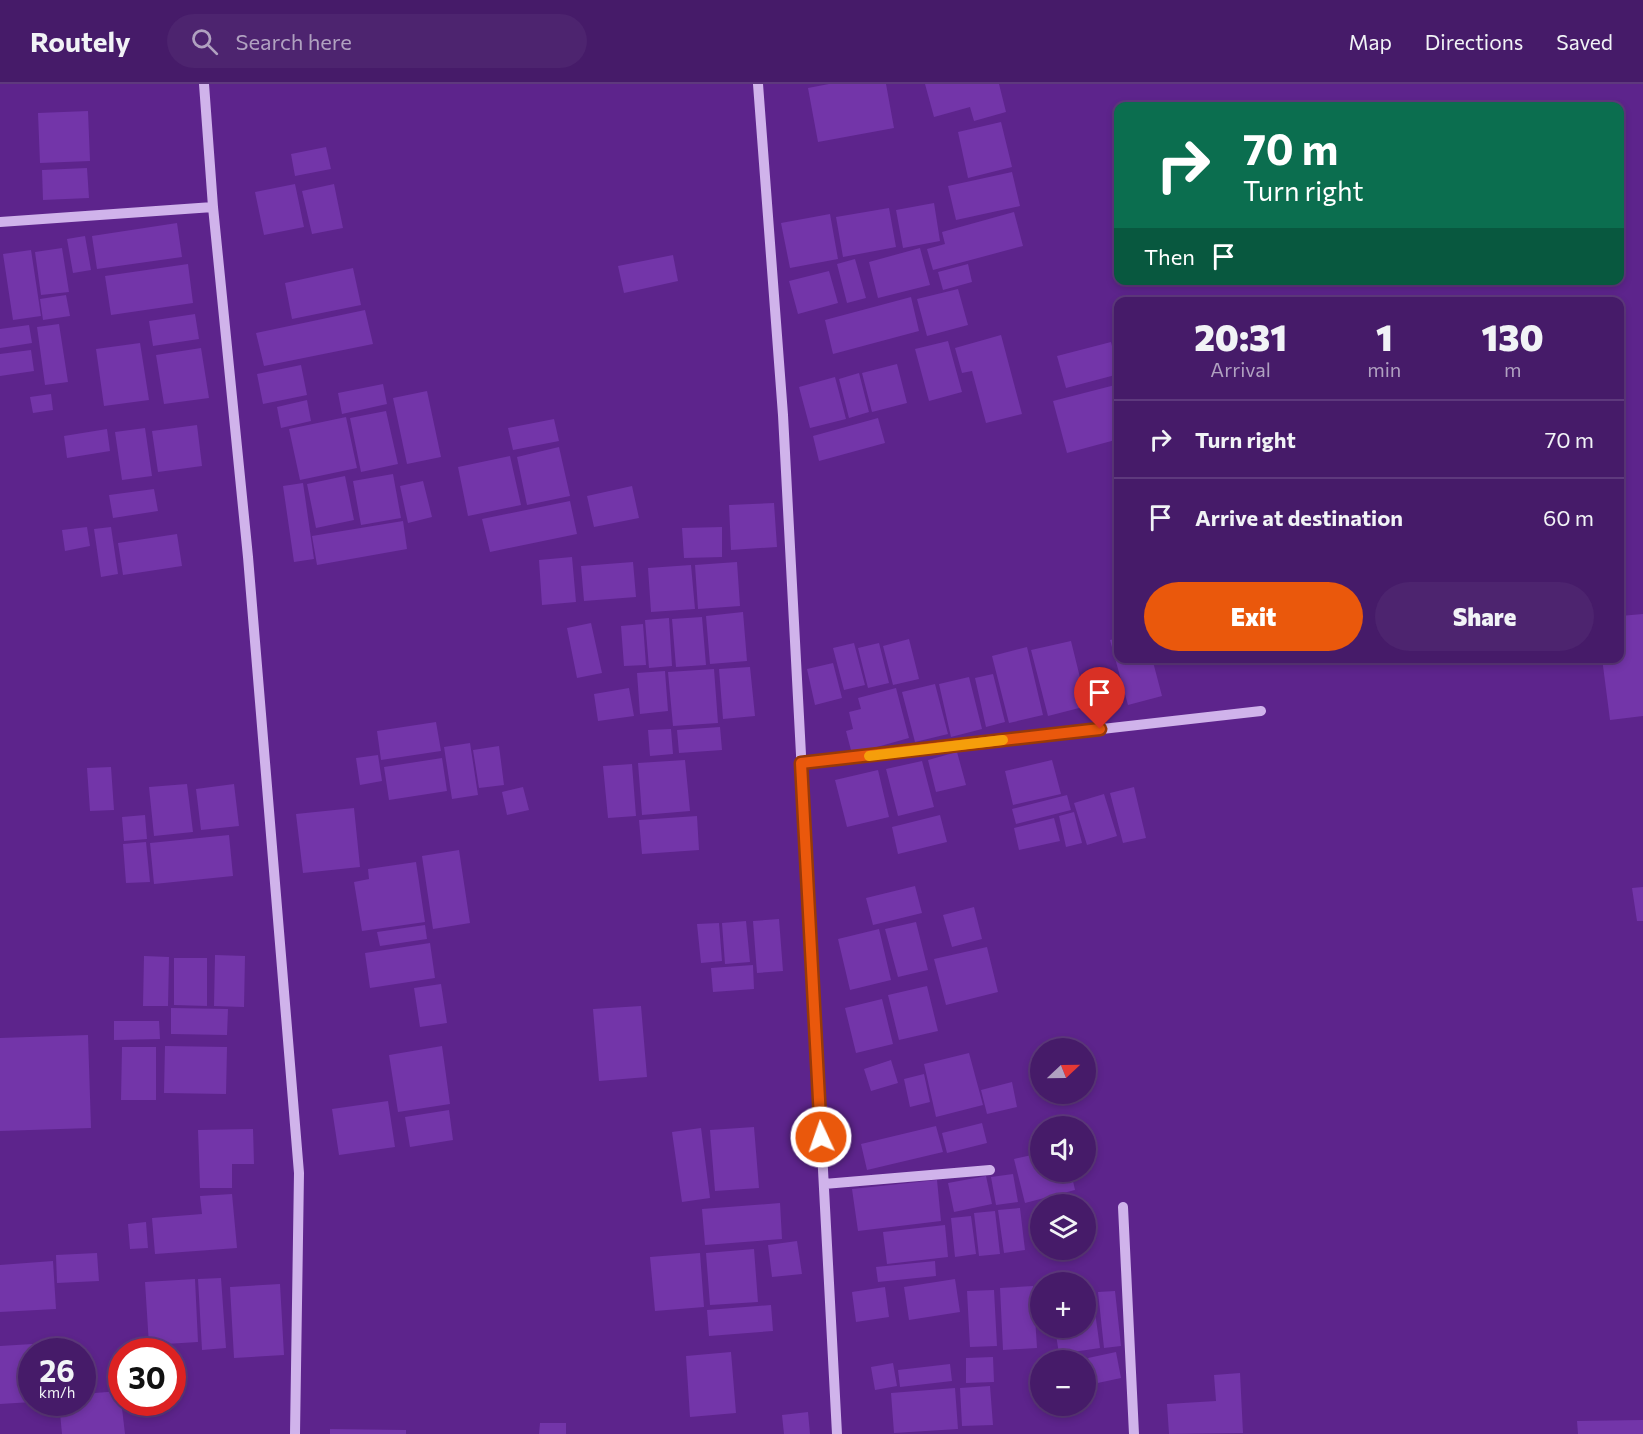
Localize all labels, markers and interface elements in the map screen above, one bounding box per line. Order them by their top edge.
search box [167,14,587,68]
text: Routely [30,24,131,58]
icon: search [188,25,221,58]
text: Search here [236,28,352,55]
text: Map [1349,29,1392,54]
text: Directions [1425,29,1523,54]
text: Saved [1556,29,1613,54]
text: 70 m [1243,122,1338,174]
icon: right [1144,126,1222,204]
text: Turn right [1243,174,1363,207]
icon: arrive [1207,240,1240,273]
text: Then [1144,243,1195,270]
text: 20:31 [1194,314,1287,358]
text: 1 [1376,314,1393,358]
text: 130 [1482,314,1544,358]
text: Arrival [1210,357,1271,381]
text: min [1367,357,1401,381]
text: m [1504,357,1521,381]
icon: right [1144,423,1177,456]
text: Turn right [1195,426,1296,453]
text: 70 m [1545,426,1594,453]
icon: arrive [1144,501,1177,534]
text: Arrive at destination [1195,504,1403,531]
text: 60 m [1543,504,1594,531]
button: Exit [1144,582,1363,651]
button: Share [1375,582,1594,651]
pin [1074,667,1125,729]
icon: arrive [1083,676,1116,709]
north arrow [1030,1038,1096,1104]
map controls [1030,1038,1096,1416]
position arrow [789,1105,853,1169]
button: sound [1030,1116,1096,1182]
button: layers [1030,1194,1096,1260]
button: + [1030,1272,1096,1338]
speed limit sign: 30 [108,1338,186,1416]
button: − [1030,1350,1096,1416]
text: 26 [39,1351,75,1388]
text: km/h [39,1383,75,1401]

